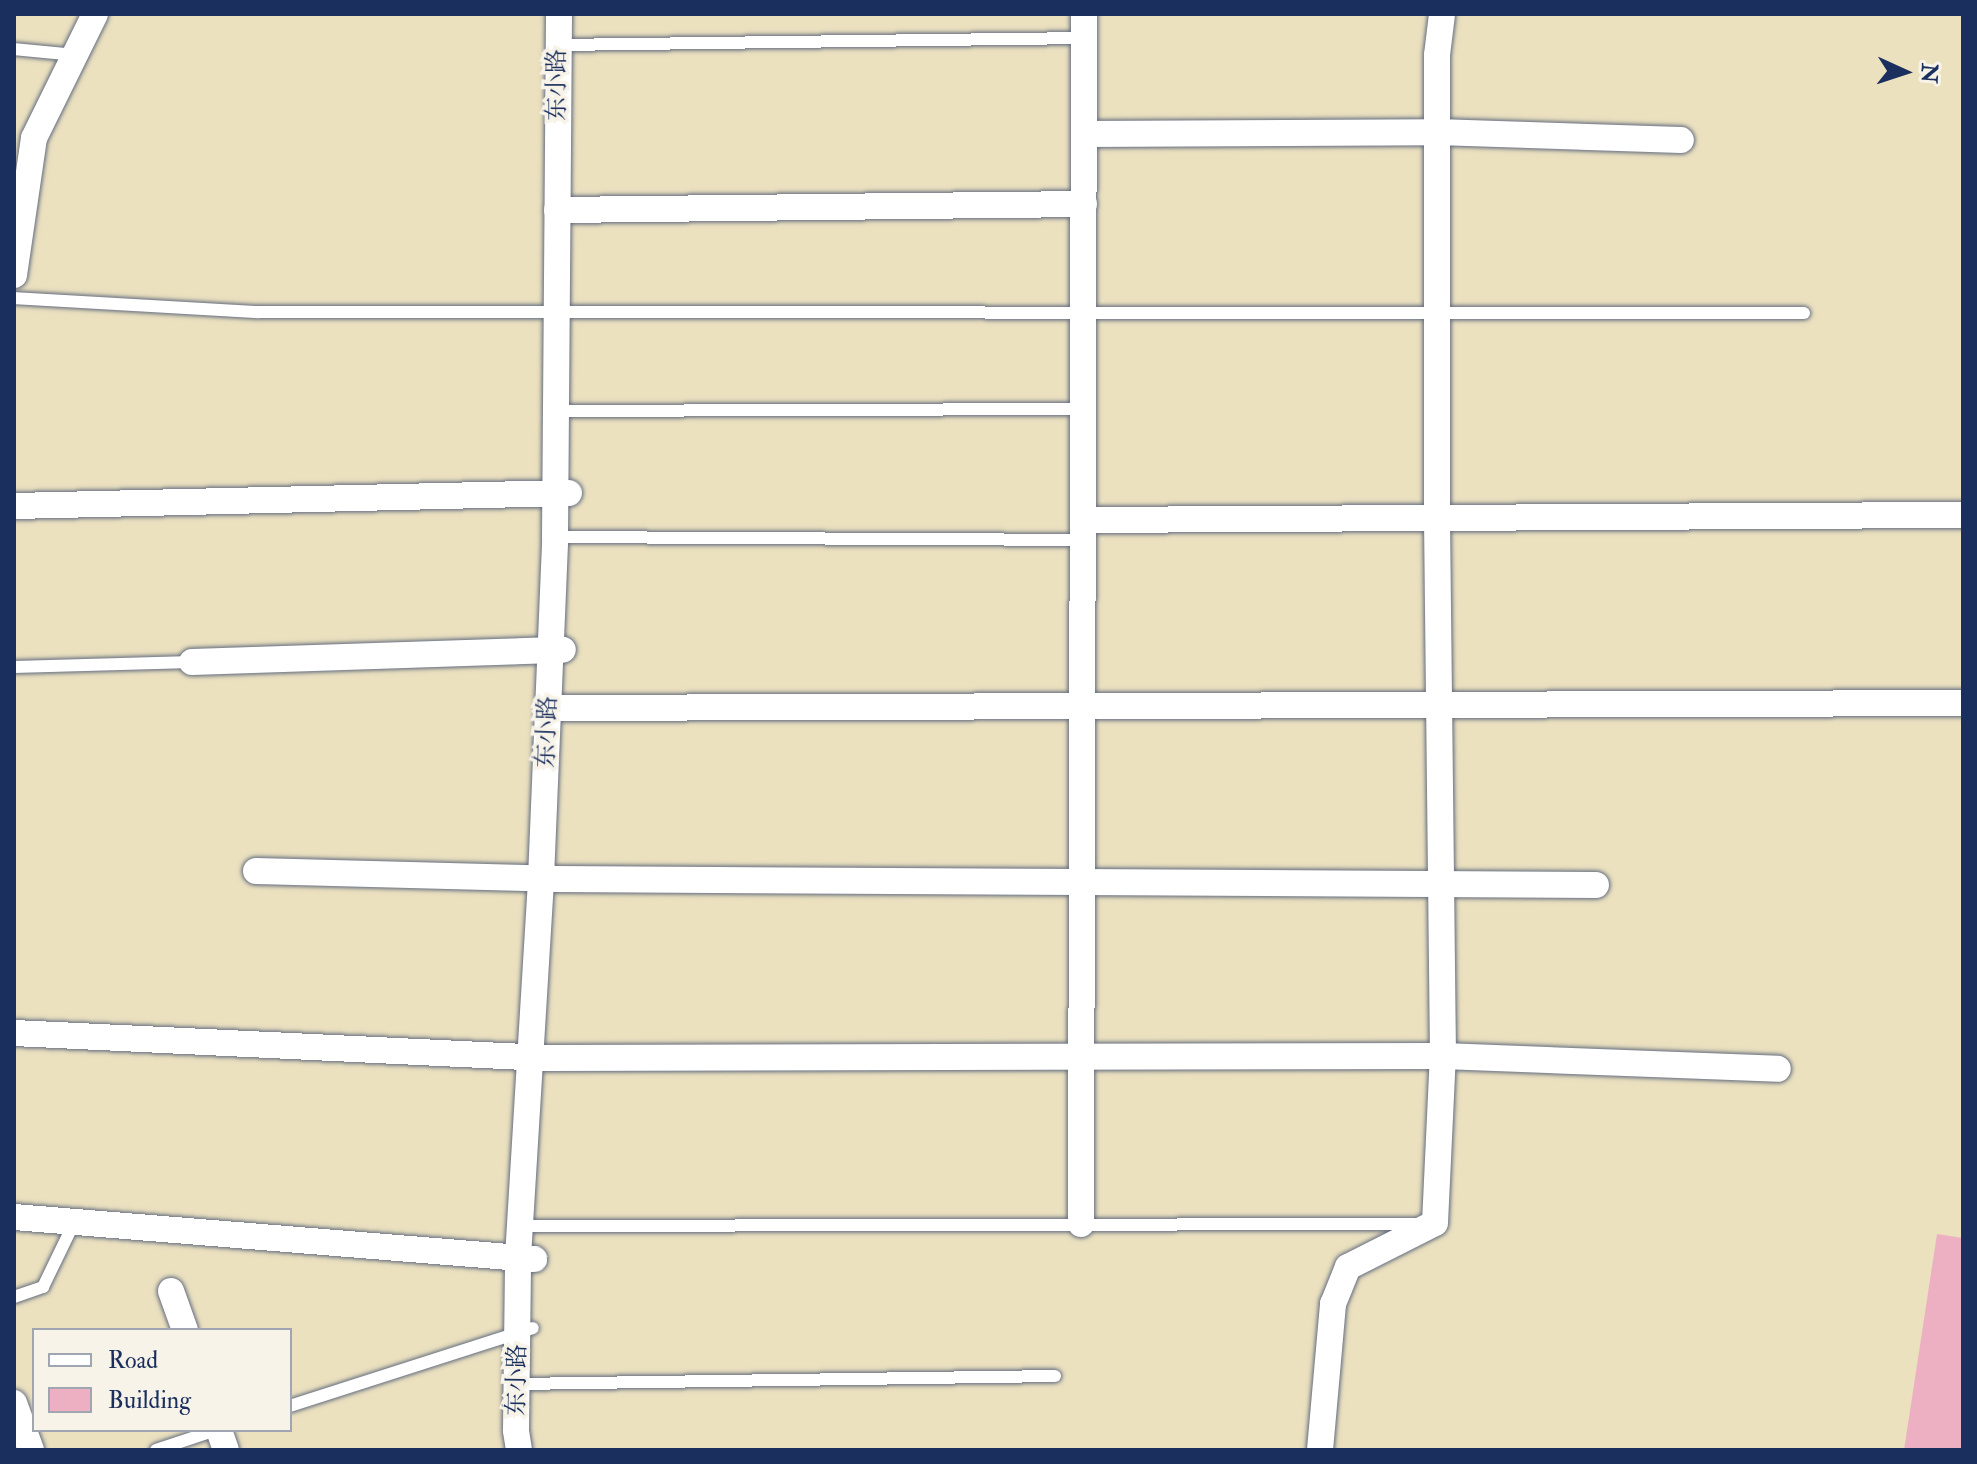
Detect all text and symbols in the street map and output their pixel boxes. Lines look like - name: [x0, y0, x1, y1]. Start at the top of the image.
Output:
- north arrow: [1865, 32, 1945, 112]
- street label: 东小路: [543, 49, 571, 121]
- text: N: [1914, 63, 1943, 84]
- street label: 东小路: [531, 696, 563, 768]
- legend: [32, 1328, 292, 1432]
- street label: 东小路: [502, 1344, 532, 1416]
- text: Road: [108, 1345, 158, 1376]
- text: Building: [108, 1385, 191, 1416]

